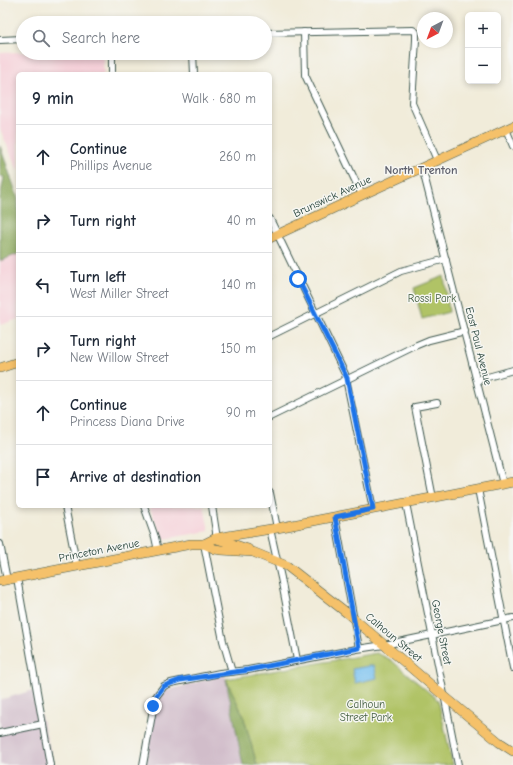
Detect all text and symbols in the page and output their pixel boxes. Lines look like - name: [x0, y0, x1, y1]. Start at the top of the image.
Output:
- north arrow: [417, 12, 453, 48]
- map controls: [465, 12, 501, 84]
- button: +: [465, 12, 501, 48]
- search box: [16, 16, 272, 60]
- icon: search: [30, 27, 52, 49]
- text: Search here: [62, 29, 140, 47]
- button: −: [465, 48, 501, 84]
- text: 9 min: [32, 89, 74, 108]
- text: Walk · 680 m: [182, 91, 256, 106]
- text: Continue: [70, 140, 127, 158]
- icon: ahead: [32, 146, 54, 168]
- text: 260 m: [219, 149, 256, 164]
- text: Phillips Avenue: [70, 158, 152, 173]
- district label: North Trenton: [385, 163, 457, 177]
- street label: Brunswick Avenue: [291, 173, 374, 220]
- icon: right: [32, 210, 54, 232]
- text: Turn right: [70, 212, 136, 230]
- text: 40 m: [227, 213, 256, 228]
- text: Turn left: [70, 268, 126, 286]
- route start: [289, 270, 307, 288]
- icon: left: [32, 274, 54, 296]
- text: 140 m: [222, 277, 256, 292]
- text: West Miller Street: [70, 286, 168, 301]
- park label: Rossi Park: [408, 292, 457, 305]
- street label: East Paul Avenue: [462, 306, 495, 387]
- text: Turn right: [70, 332, 136, 350]
- icon: right: [32, 338, 54, 360]
- text: 150 m: [221, 341, 256, 356]
- text: New Willow Street: [70, 350, 169, 365]
- text: Continue: [70, 396, 127, 414]
- icon: ahead: [32, 402, 54, 424]
- text: 90 m: [226, 405, 256, 420]
- text: Princess Diana Drive: [70, 414, 185, 429]
- icon: arrive: [32, 466, 54, 488]
- text: Arrive at destination: [70, 468, 201, 486]
- street label: Princeton Avenue: [58, 536, 141, 565]
- street label: George Street: [429, 599, 454, 666]
- street label: Calhoun Street: [363, 610, 425, 665]
- route end: [144, 697, 162, 715]
- park label: Calhoun Street Park: [340, 698, 393, 724]

